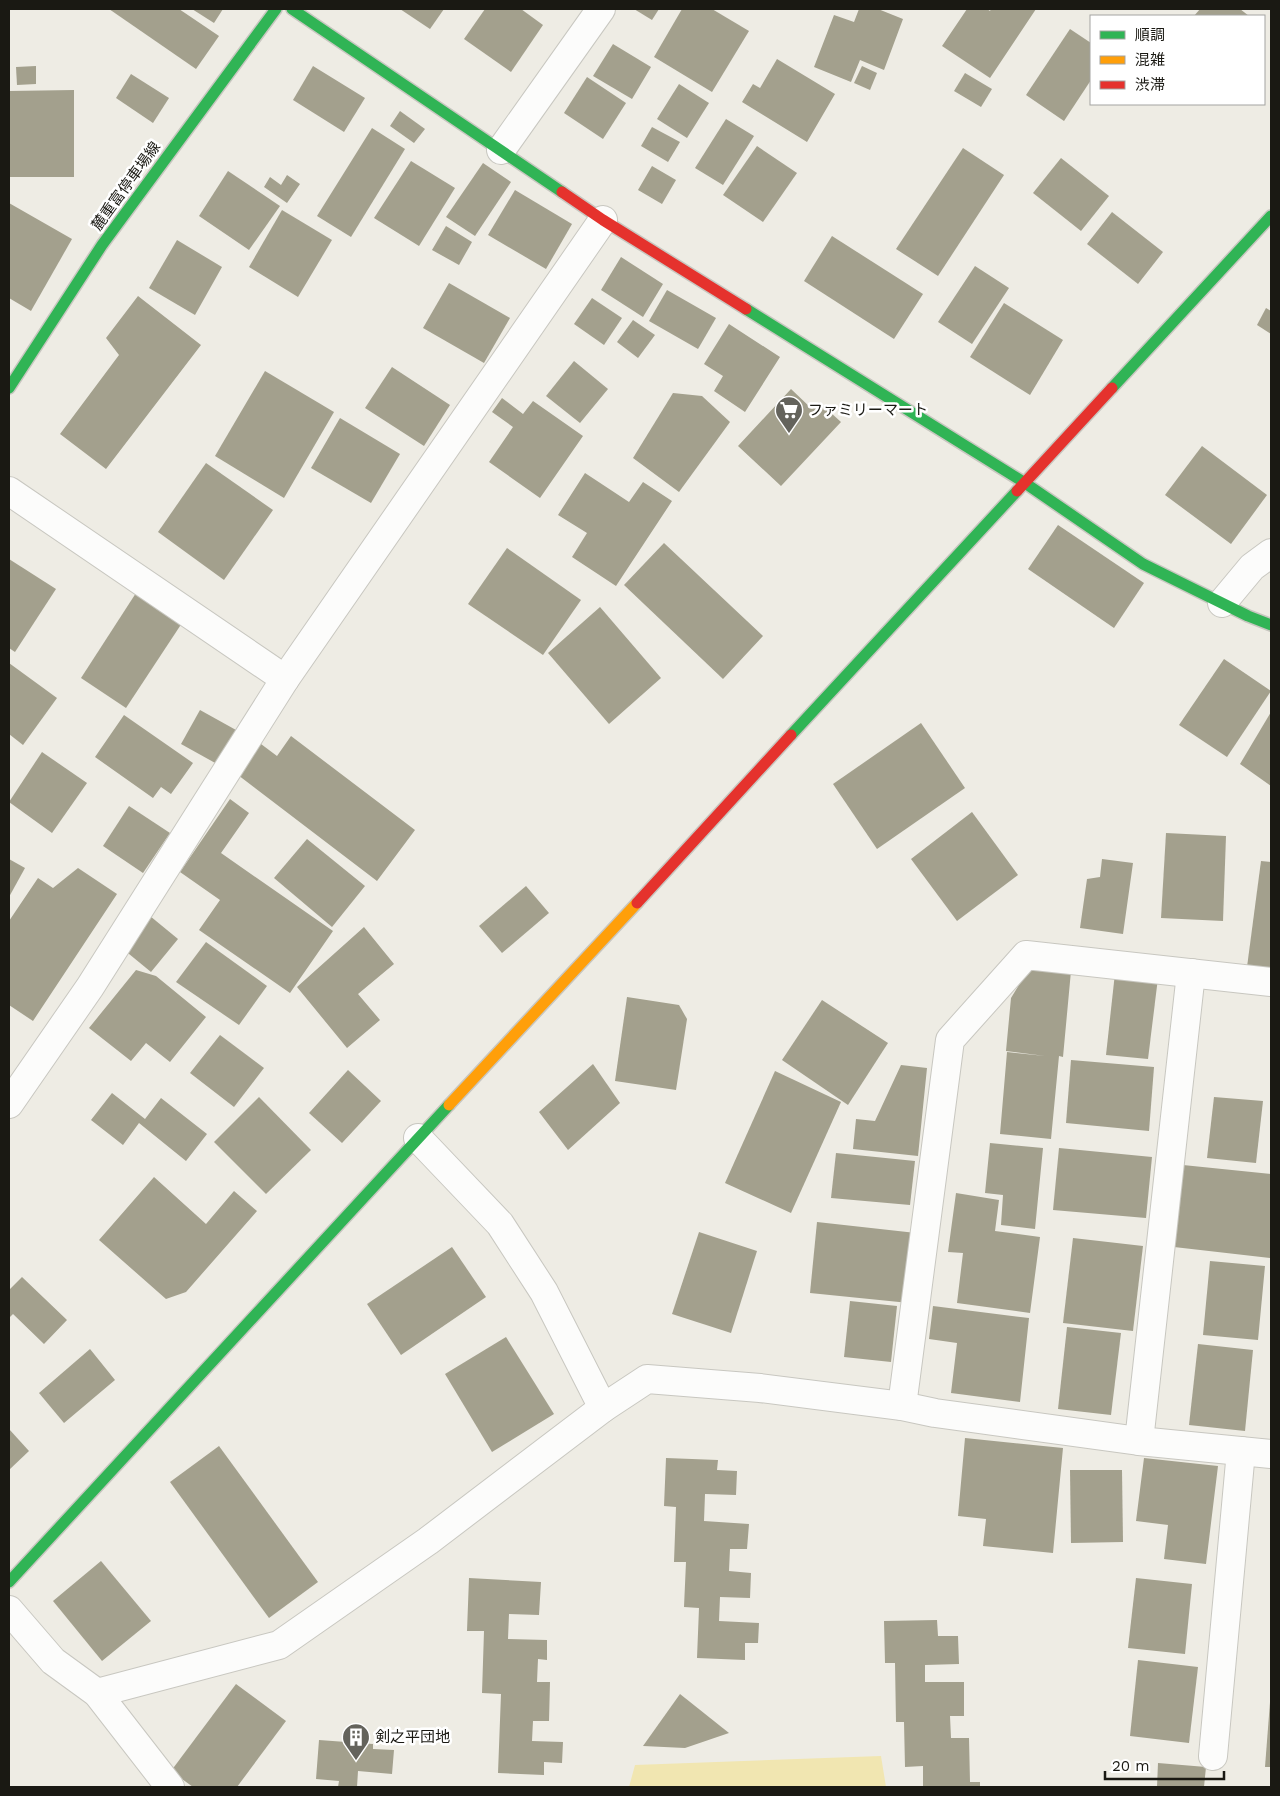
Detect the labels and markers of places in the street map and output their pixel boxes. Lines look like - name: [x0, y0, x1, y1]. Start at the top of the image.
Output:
- supermarket icon: ファミリーマート: [774, 395, 804, 434]
- place label: ファミリーマート: [808, 401, 928, 419]
- building icon: 剣之平団地: [341, 1722, 371, 1761]
- place label: 剣之平団地: [375, 1728, 450, 1746]

